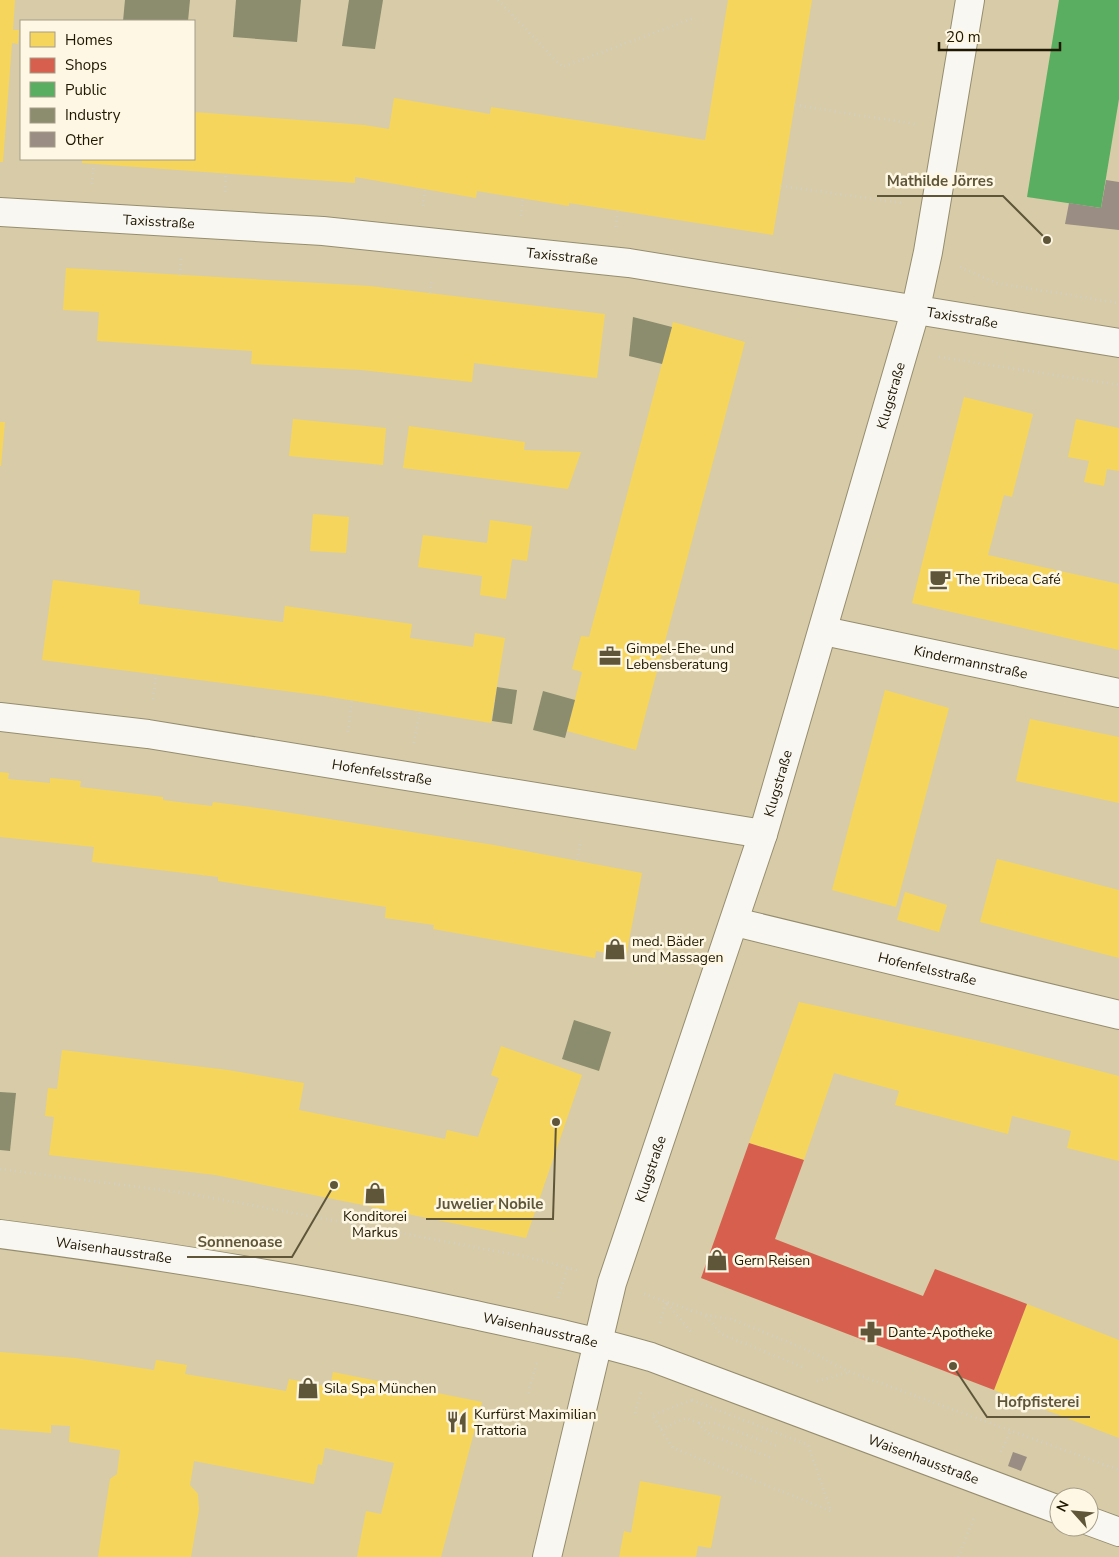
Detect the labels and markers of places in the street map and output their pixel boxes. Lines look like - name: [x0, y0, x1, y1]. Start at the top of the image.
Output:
- callout: Mathilde Jörres: [877, 166, 1003, 196]
- cafe icon: The Tribeca Café: [927, 566, 953, 592]
- place label: The Tribeca Café: [956, 570, 1061, 589]
- place label: Gimpel-Ehe- und Lebensberatung: [626, 639, 734, 674]
- office icon: Gimpel-Ehe- und Lebensberatung: [597, 643, 623, 669]
- place label: med. Bäder und Massagen: [632, 932, 723, 967]
- shop icon: med. Bäder und Massagen: [602, 936, 628, 962]
- shop icon: Konditorei Markus: [362, 1180, 388, 1206]
- callout: Juwelier Nobile: [426, 1189, 553, 1219]
- place label: Konditorei Markus: [343, 1207, 407, 1242]
- callout: Sonnenoase: [187, 1227, 292, 1257]
- shop icon: Gern Reisen: [704, 1247, 730, 1273]
- place label: Gern Reisen: [734, 1251, 810, 1270]
- pharmacy icon: Dante-Apotheke: [858, 1319, 884, 1345]
- place label: Dante-Apotheke: [888, 1323, 993, 1342]
- shop icon: Sila Spa München: [295, 1375, 321, 1401]
- place label: Sila Spa München: [324, 1379, 436, 1398]
- callout: Hofpfisterei: [987, 1387, 1090, 1417]
- place label: Kurfürst Maximilian Trattoria: [474, 1405, 596, 1440]
- restaurant icon: Kurfürst Maximilian Trattoria: [444, 1409, 470, 1435]

